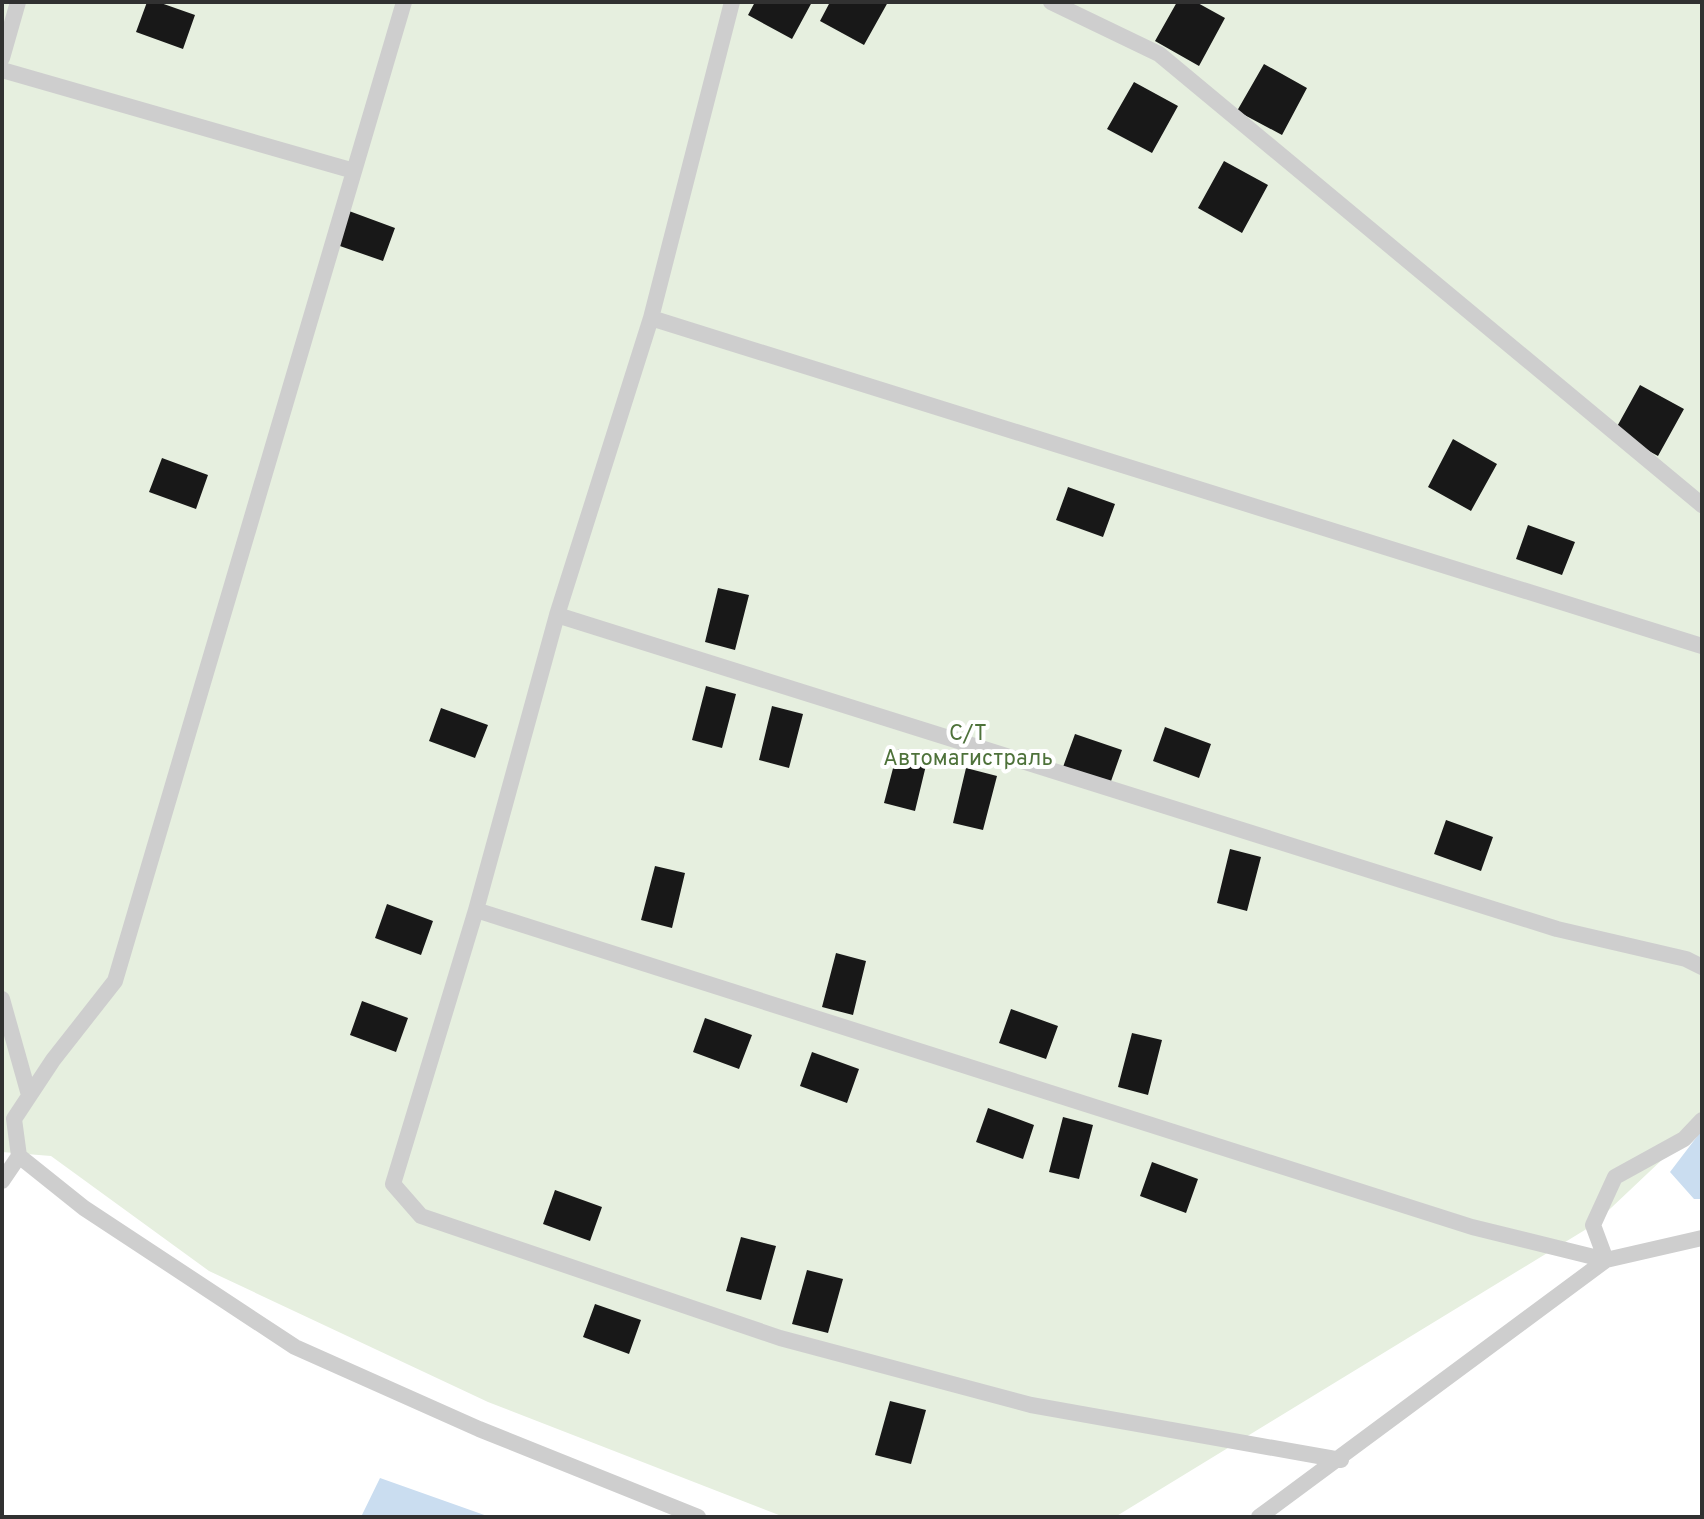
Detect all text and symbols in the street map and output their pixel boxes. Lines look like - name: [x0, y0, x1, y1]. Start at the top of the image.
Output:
- park label: С/Т Автомагистраль: [883, 721, 1053, 773]

